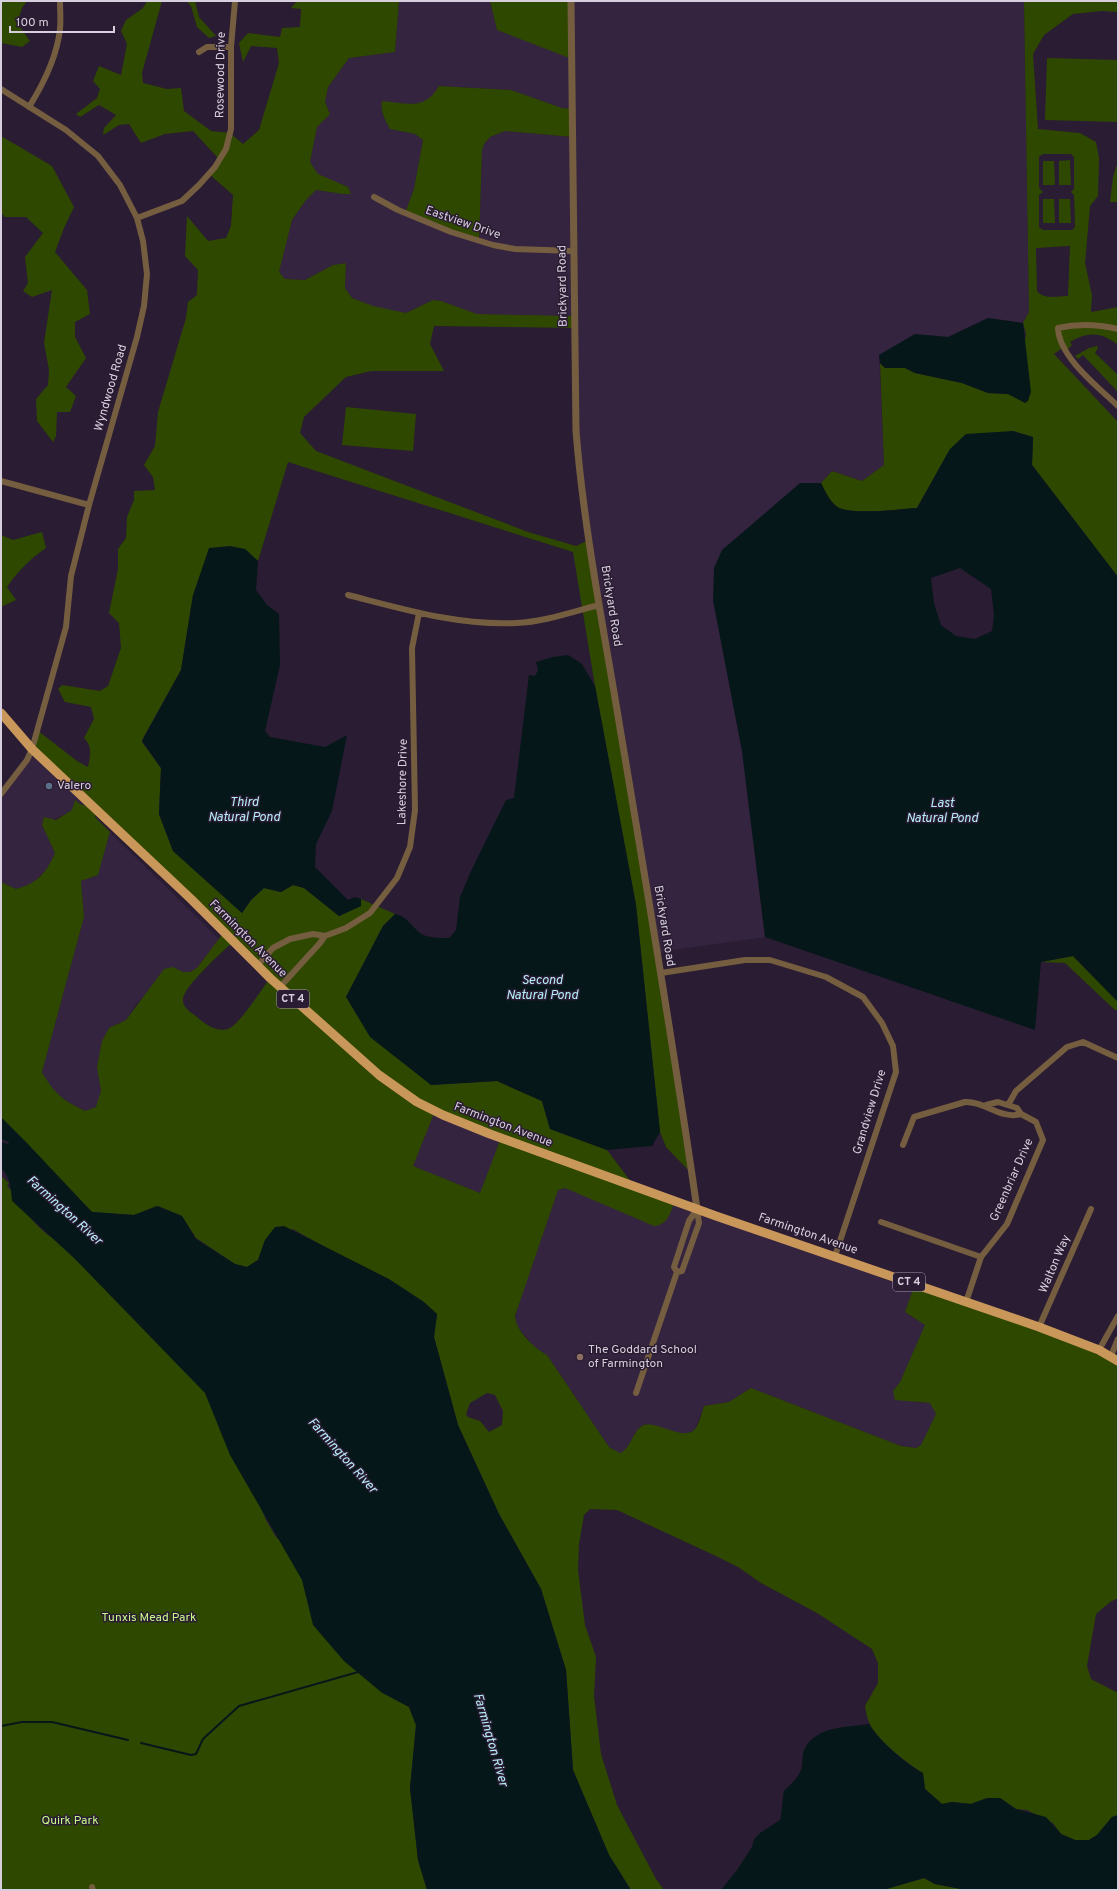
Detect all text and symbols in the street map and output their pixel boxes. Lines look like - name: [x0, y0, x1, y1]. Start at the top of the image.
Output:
- scale bar: [10, 8, 114, 34]
- text: 100 m: [16, 15, 49, 31]
- street label: Rosewood Drive: [212, 32, 230, 118]
- street label: Eastview Drive: [423, 203, 503, 243]
- street label: Brickyard Road: [554, 245, 572, 327]
- street label: Wyndwood Road: [91, 343, 131, 433]
- street label: Brickyard Road: [597, 564, 625, 648]
- street label: Lakeshore Drive: [394, 739, 412, 825]
- place label: Valero: [57, 778, 91, 794]
- marker: Valero: [44, 781, 54, 791]
- water label: Third Natural Pond: [208, 795, 281, 826]
- water label: Last Natural Pond: [906, 796, 979, 827]
- street label: Brickyard Road: [650, 884, 678, 968]
- street label: Farmington Avenue: [206, 897, 290, 981]
- water label: Second Natural Pond: [506, 973, 579, 1004]
- road number: CT 4: [277, 990, 309, 1008]
- street label: Grandview Drive: [849, 1067, 891, 1157]
- street label: Farmington Avenue: [452, 1099, 554, 1151]
- street label: Greenbriar Drive: [987, 1136, 1037, 1224]
- water label: Farmington River: [23, 1173, 106, 1250]
- street label: Farmington Avenue: [756, 1210, 860, 1258]
- street label: Walton Way: [1036, 1232, 1074, 1296]
- road number: CT 4: [893, 1273, 925, 1291]
- place label: The Goddard School of Farmington: [588, 1342, 697, 1372]
- marker: The Goddard School of Farmington: [575, 1352, 585, 1362]
- water label: Farmington River: [304, 1415, 381, 1498]
- park label: Tunxis Mead Park: [102, 1610, 196, 1626]
- water label: Farmington River: [469, 1691, 511, 1790]
- park label: Quirk Park: [41, 1813, 99, 1829]

